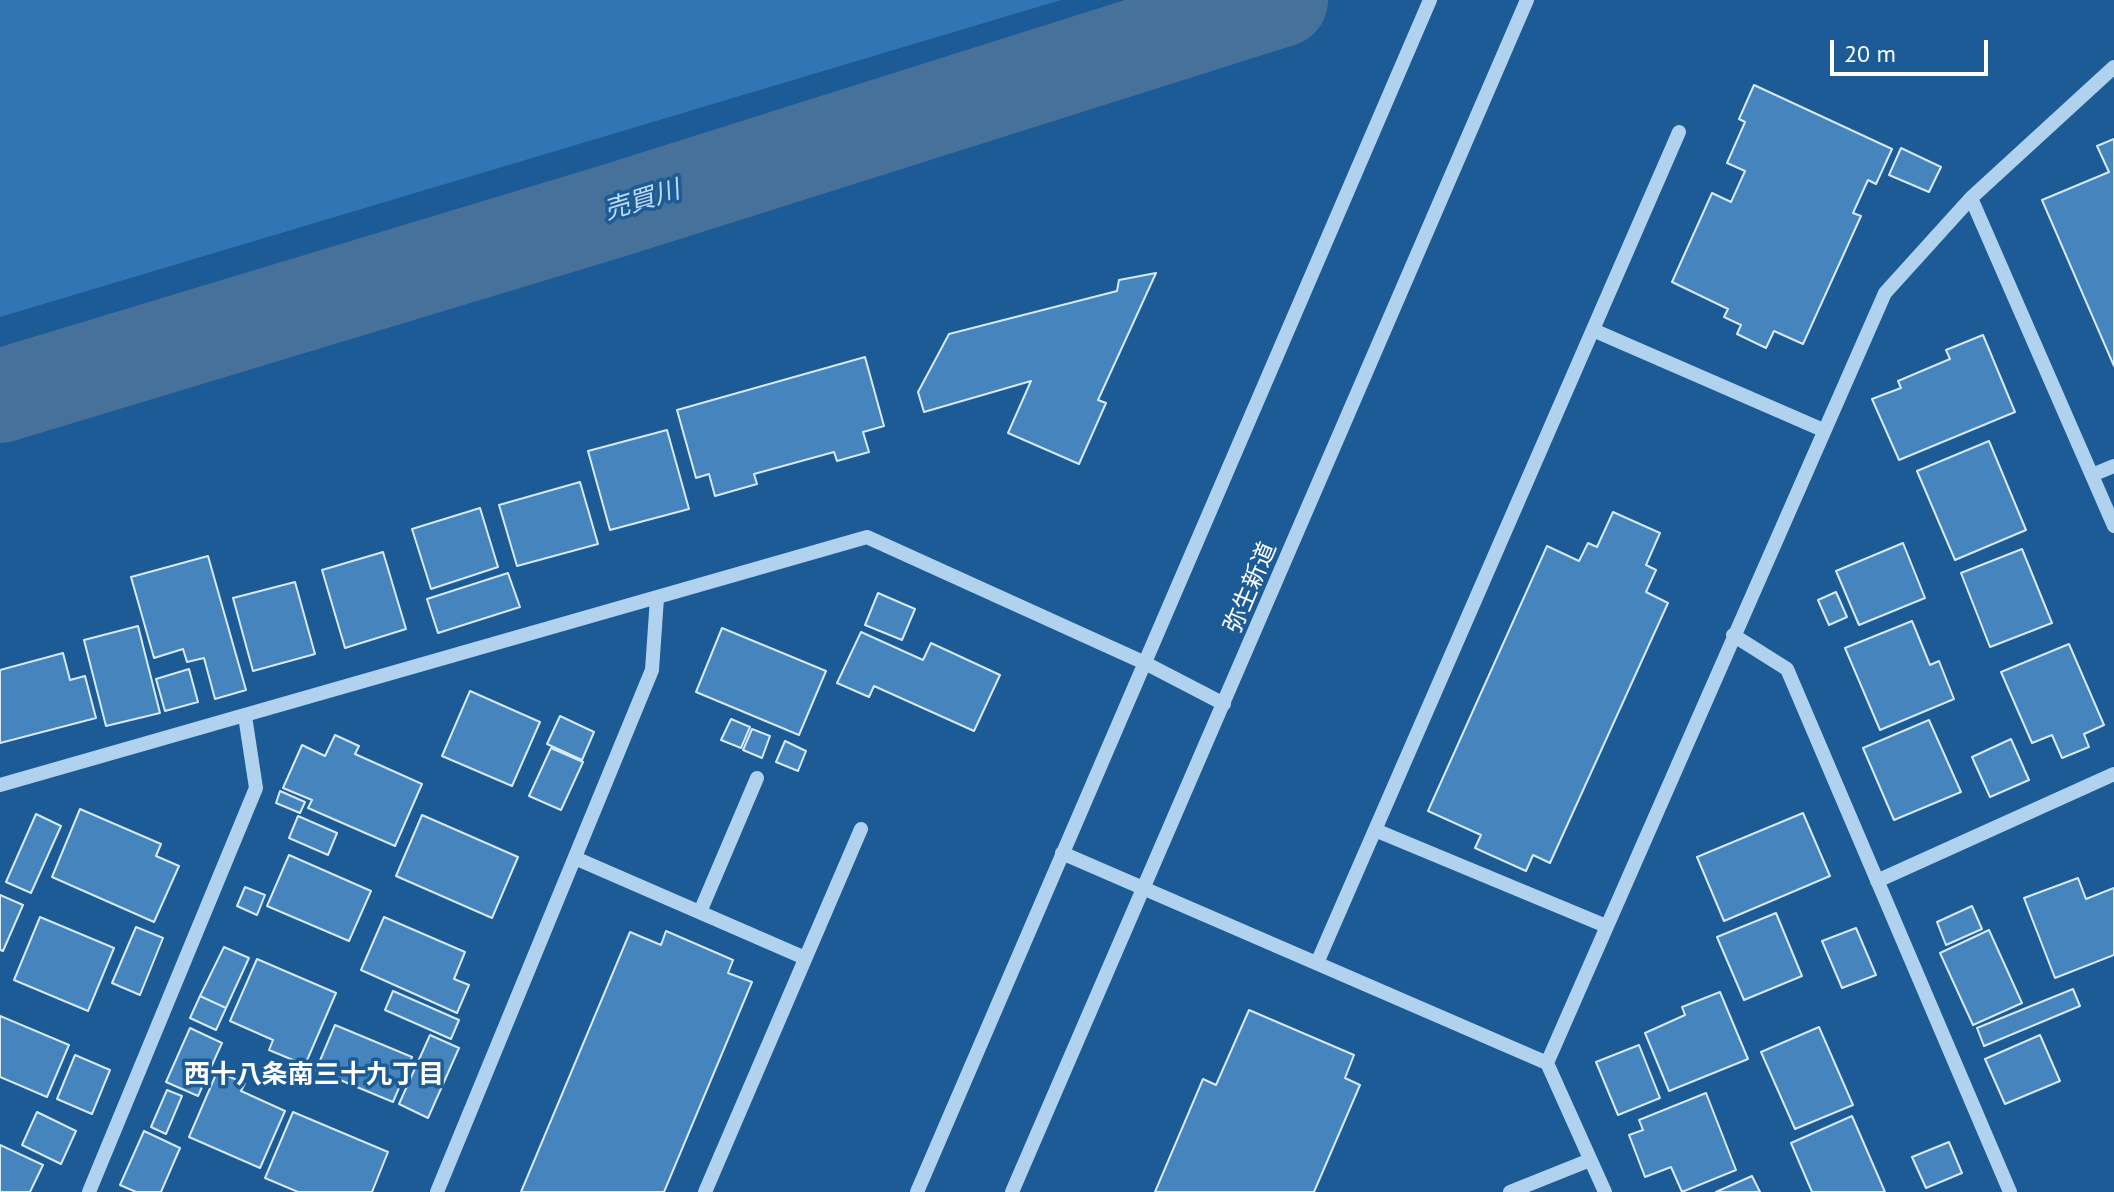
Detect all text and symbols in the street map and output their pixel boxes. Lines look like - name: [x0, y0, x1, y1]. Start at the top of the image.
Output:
- scale bar: [1834, 24, 1992, 74]
- text: 20 m: [1844, 38, 1896, 69]
- water label: 売買川: [600, 175, 684, 227]
- street label: 弥生新道: [1219, 538, 1283, 638]
- district label: 西十八条南三十九丁目: [184, 1060, 444, 1092]

